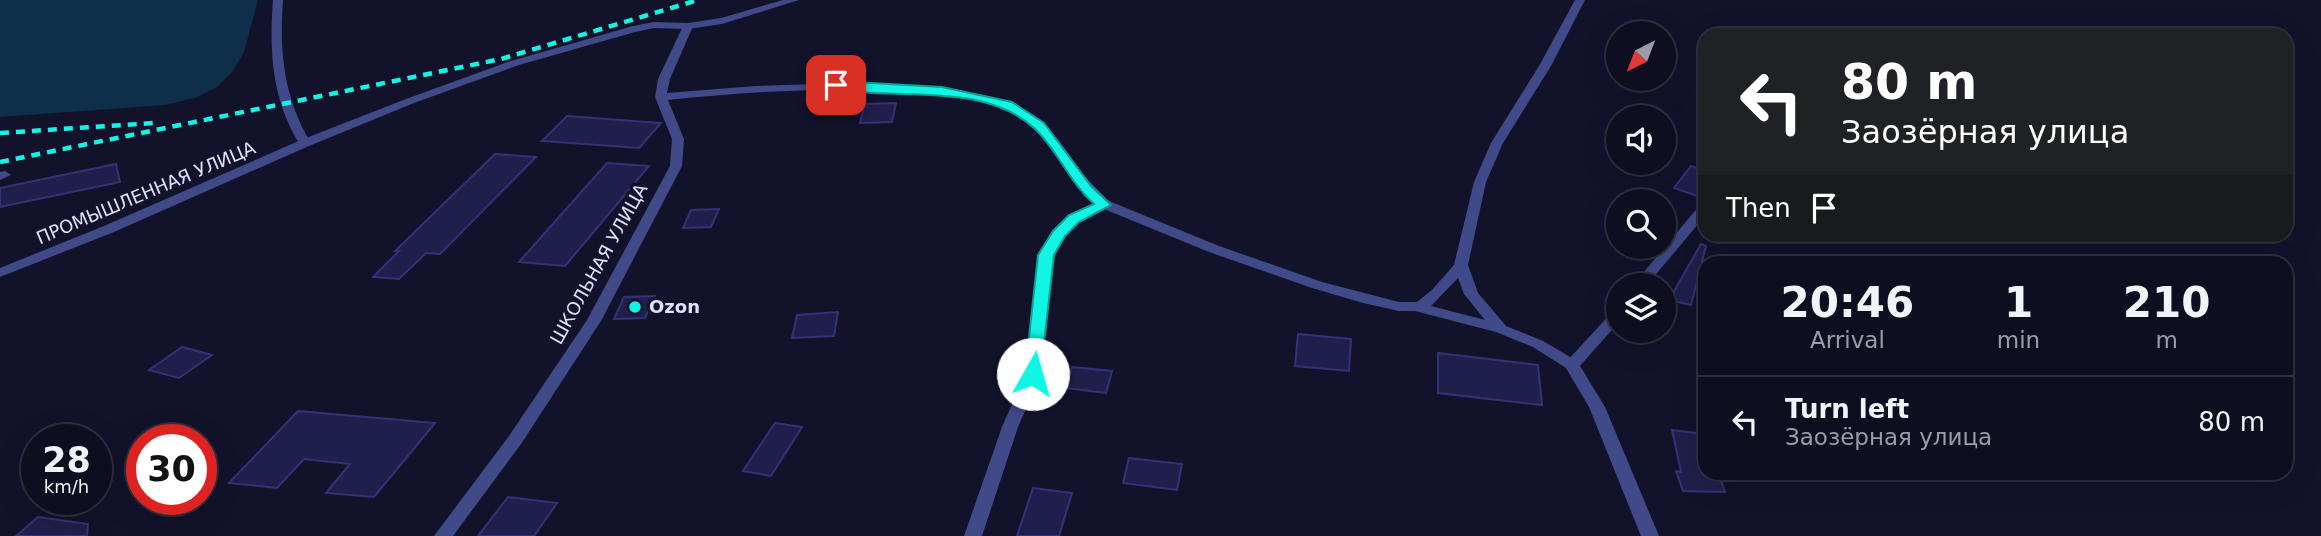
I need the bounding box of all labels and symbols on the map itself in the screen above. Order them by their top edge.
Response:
north arrow [1606,21,1676,91]
pin [806,55,866,115]
street label: ПРОМЫШЛЕННАЯ УЛИЦА [33,137,259,248]
street label: ШКОЛЬНАЯ УЛИЦА [546,179,652,348]
place label: Ozon [649,296,700,317]
marker: Ozon [627,299,643,315]
position arrow [996,337,1070,411]
speed limit sign: 30 [126,424,217,515]

